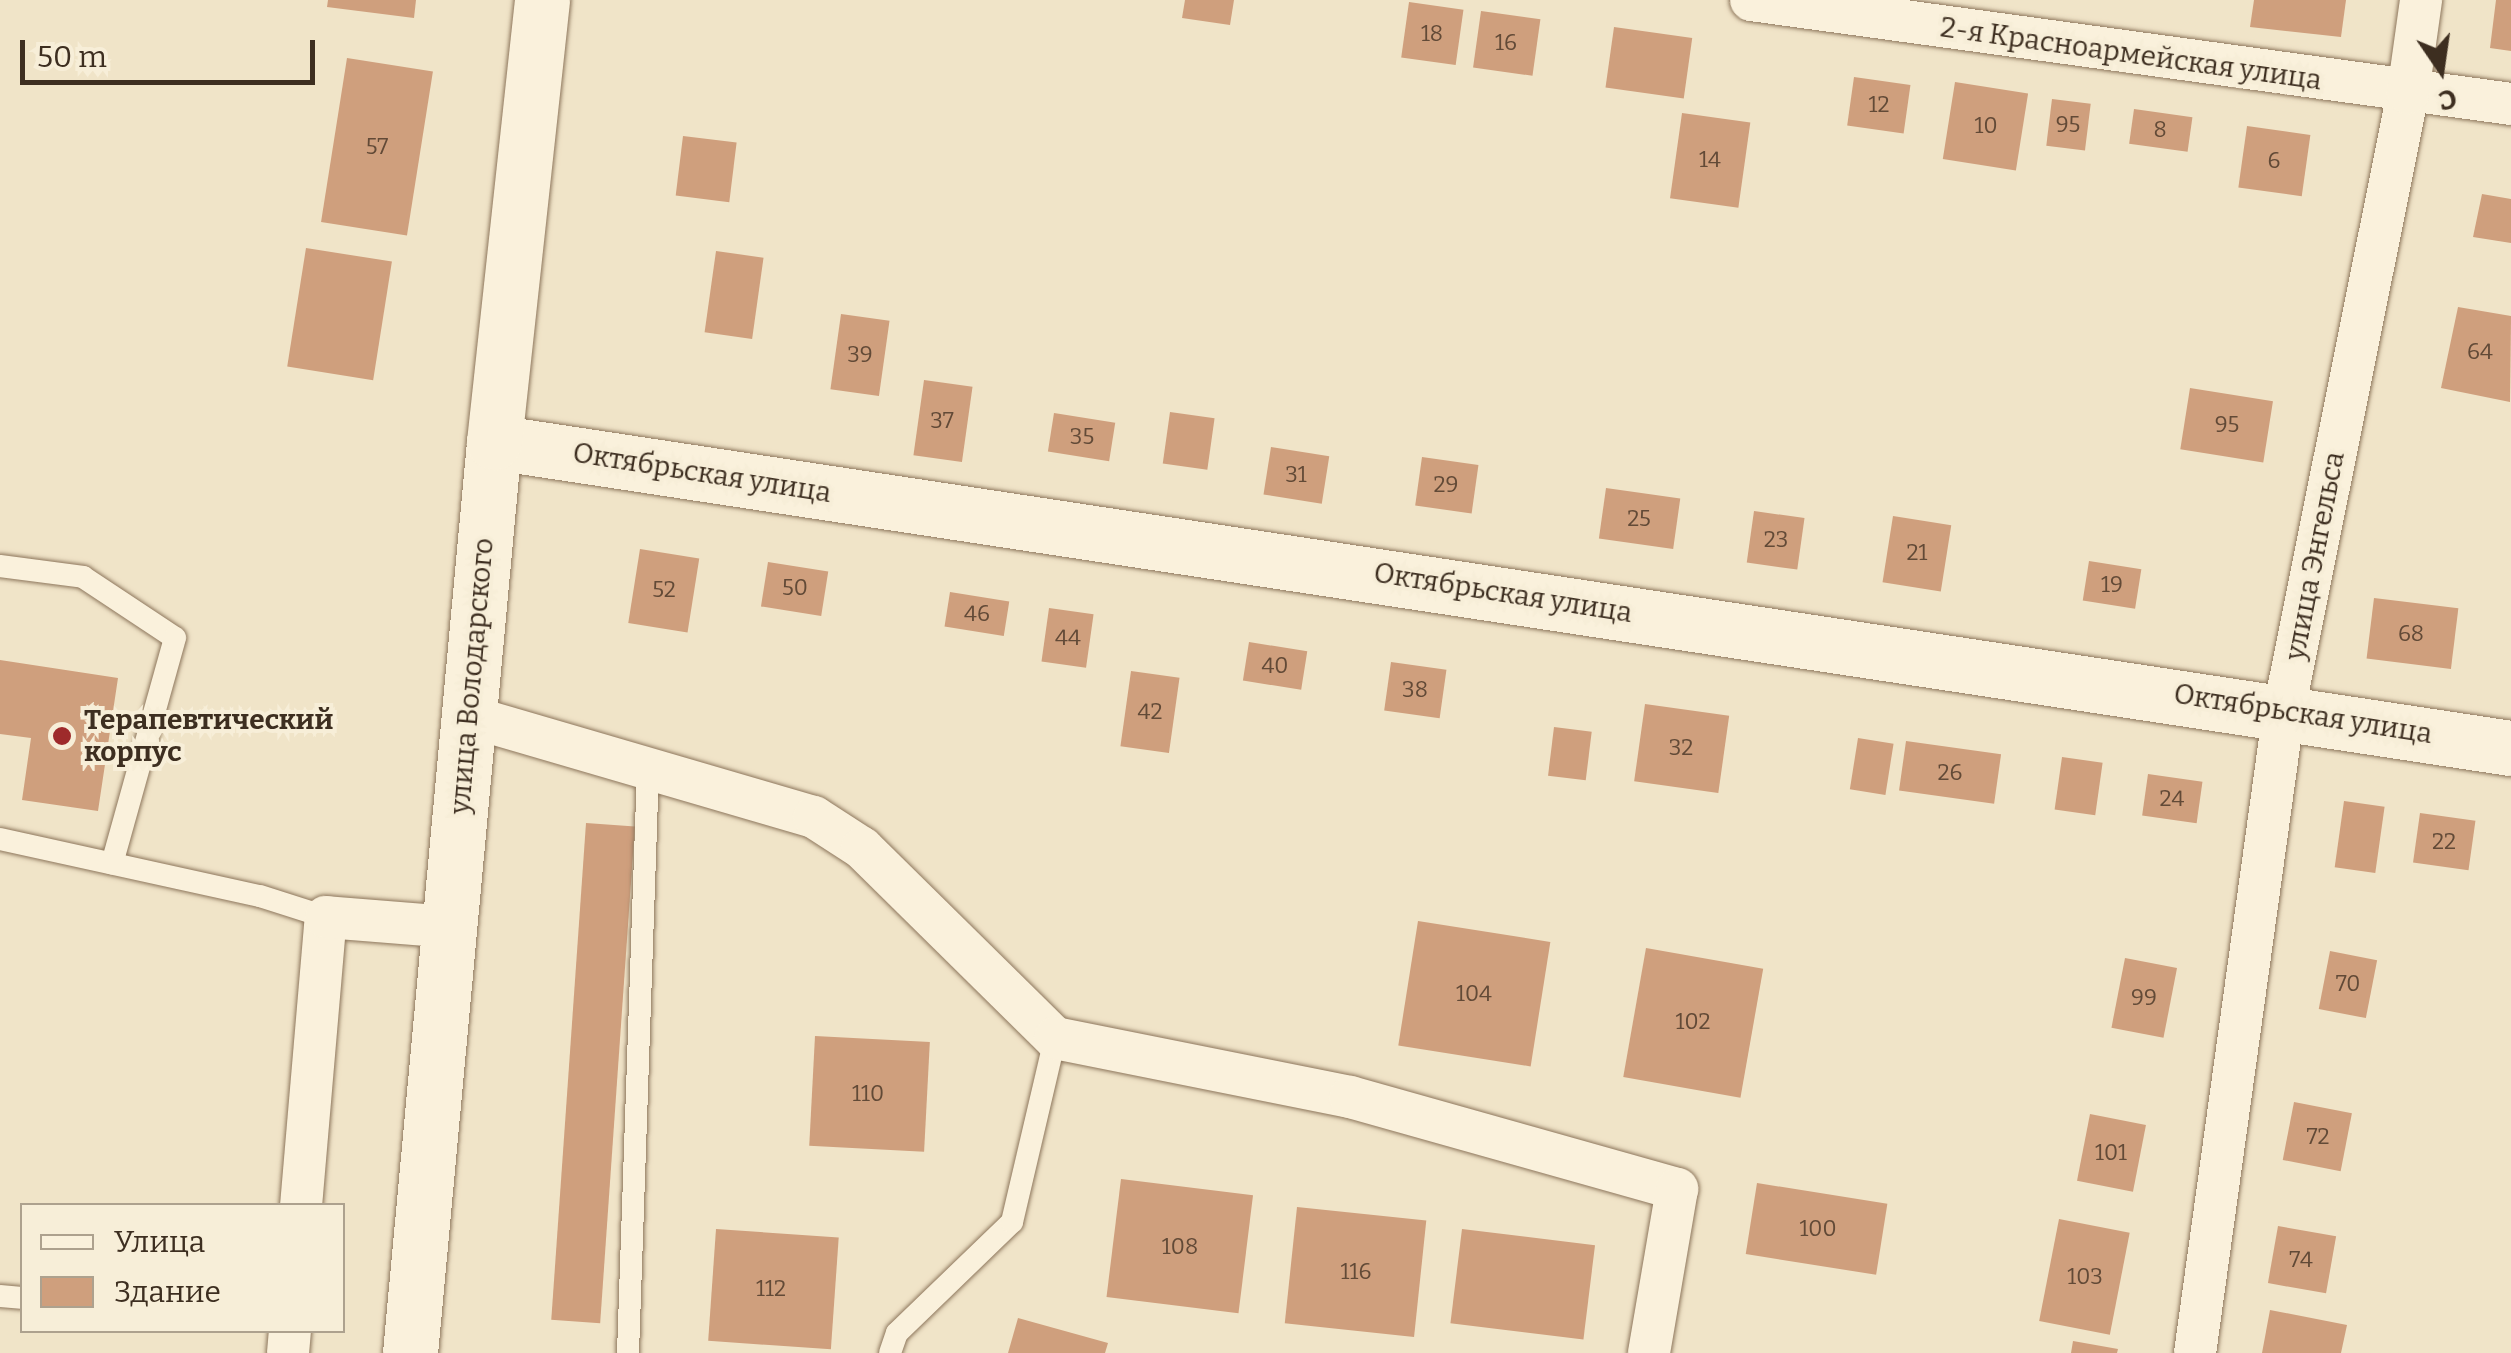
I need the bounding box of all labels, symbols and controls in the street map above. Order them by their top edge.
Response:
street label: 2-я Красноармейская улица [1938,11,2324,97]
scale bar [25,20,320,82]
north arrow [2391,20,2491,120]
house number: 18 [1421,21,1443,47]
house number: 16 [1495,30,1517,56]
text: 50 m [37,39,107,75]
text: С [2436,82,2460,118]
house number: 12 [1869,92,1889,118]
house number: 95 [2056,112,2080,138]
house number: 10 [1974,113,1998,139]
house number: 8 [2153,117,2167,143]
house number: 57 [366,134,388,160]
house number: 14 [1699,147,1721,173]
house number: 6 [2268,148,2280,174]
house number: 64 [2467,339,2493,365]
house number: 39 [847,342,873,368]
house number: 37 [930,408,954,434]
house number: 95 [2215,412,2239,438]
house number: 35 [1070,424,1094,450]
street label: Октябрьская улица [570,436,834,510]
street label: улица Энгельса [2278,449,2352,663]
house number: 31 [1285,462,1307,488]
house number: 29 [1434,472,1458,498]
house number: 25 [1627,506,1651,532]
house number: 23 [1764,527,1788,553]
street label: улица Володарского [443,536,501,816]
house number: 21 [1907,540,1927,566]
street label: Октябрьская улица [1371,556,1635,630]
house number: 19 [2101,572,2123,598]
house number: 50 [782,575,808,601]
house number: 52 [652,577,676,603]
house number: 46 [964,601,990,627]
house number: 68 [2398,621,2424,647]
house number: 44 [1055,625,1081,651]
house number: 40 [1262,653,1288,679]
house number: 38 [1402,677,1428,703]
street label: Октябрьская улица [2171,677,2435,751]
house number: 42 [1138,699,1162,725]
place label: Терапевтический корпус [84,703,333,769]
marker: Терапевтический корпус [49,723,75,749]
house number: 32 [1669,735,1693,761]
house number: 26 [1938,760,1962,786]
house number: 24 [2160,786,2184,812]
house number: 22 [2432,829,2456,855]
house number: 70 [2336,971,2360,997]
house number: 104 [1456,981,1492,1007]
house number: 99 [2131,985,2157,1011]
house number: 102 [1675,1009,1711,1035]
house number: 110 [852,1081,884,1107]
house number: 72 [2307,1124,2329,1150]
house number: 101 [2095,1140,2127,1166]
legend [20,1203,345,1333]
house number: 100 [1799,1216,1837,1242]
text: Улица [114,1224,205,1260]
house number: 108 [1162,1234,1198,1260]
house number: 74 [2289,1247,2313,1273]
house number: 116 [1341,1259,1371,1285]
house number: 103 [2067,1264,2103,1290]
text: Здание [114,1274,221,1310]
house number: 112 [756,1276,786,1302]

